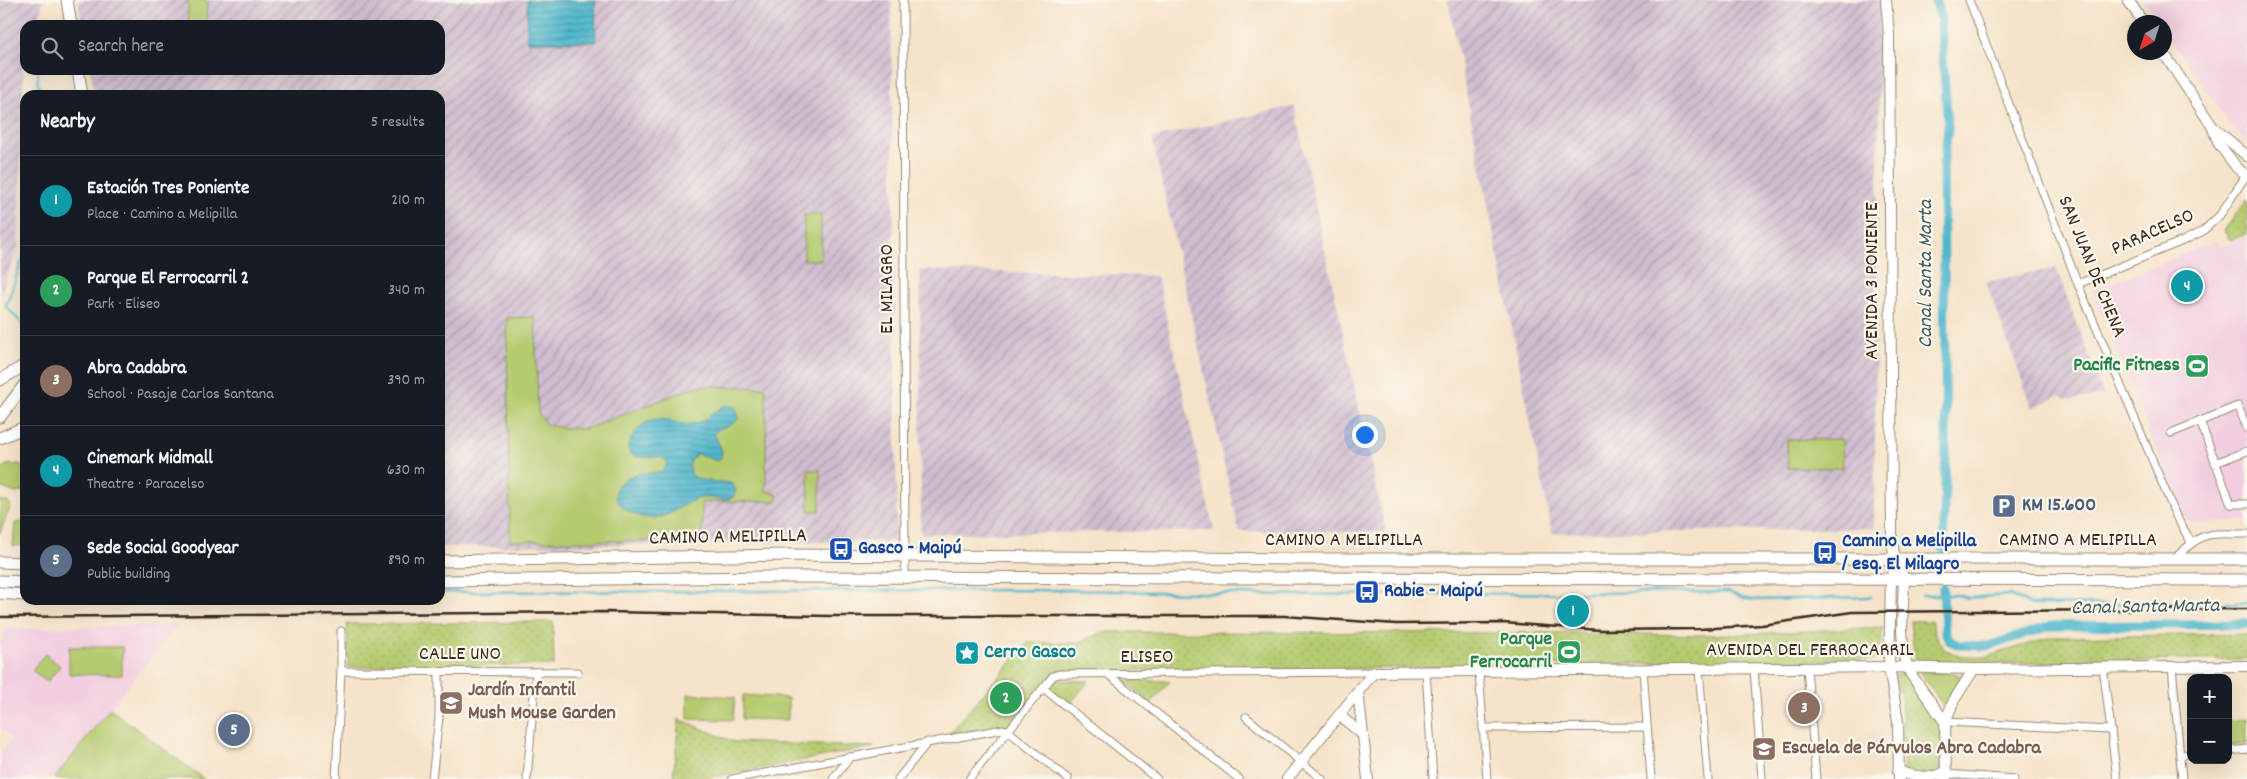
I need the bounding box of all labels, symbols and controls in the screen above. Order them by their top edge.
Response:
north arrow [2127,15,2172,60]
search box [20,20,445,75]
icon: search [38,34,66,62]
text: Search here [78,34,164,61]
text: Nearby [40,108,95,138]
text: 5 results [371,111,425,134]
text: Estación Tres Poniente [87,176,249,203]
text: 1 [54,189,58,212]
text: 210 m [391,189,425,212]
street label: SAN JUAN DE CHENA [2050,192,2132,342]
water label: Canal Santa Marta [1912,199,1942,348]
street label: AVENIDA 3 PONIENTE [1859,202,1887,360]
street label: PARACELSO [2107,202,2199,264]
text: Place · Camino a Melipilla [87,203,237,226]
street label: EL MILAGRO [874,244,902,334]
text: Parque El Ferrocarril 2 [87,266,249,293]
pin: 4 [2171,267,2203,305]
text: 2 [53,279,60,302]
text: 340 m [388,279,425,302]
text: Park · Eliseo [87,293,160,316]
place label: Pacific Fitness [2073,352,2180,380]
sports icon: Pacific Fitness [2184,353,2210,379]
text: Abra Cadabra [87,356,186,383]
text: 3 [52,369,60,392]
text: 390 m [387,369,425,392]
text: School · Pasaje Carlos Santana [87,383,274,406]
your location [1352,422,1378,448]
text: Cinemark Midmall [87,446,213,473]
text: 4 [53,459,59,482]
text: 630 m [387,459,425,482]
text: Theatre · Paracelso [87,473,205,496]
place label: KM 15.600 [2022,492,2096,520]
parking icon: KM 15.600 [1991,493,2017,519]
street label: CAMINO A MELIPILLA [649,523,807,553]
street label: CAMINO A MELIPILLA [1265,527,1423,555]
street label: CAMINO A MELIPILLA [1999,527,2157,555]
place label: Camino a Melipilla / esq. El Milagro [1841,528,1977,579]
place label: Gasco - Maipú [858,535,961,563]
text: Sede Social Goodyear [87,536,239,563]
bus stop icon: Gasco - Maipú [828,536,854,562]
bus stop icon: Camino a Melipilla / esq. El Milagro [1812,540,1838,566]
text: 5 [52,549,60,572]
text: 890 m [388,549,425,572]
text: Public building [87,563,170,586]
place label: Rabie - Maipú [1384,578,1483,606]
bus stop icon: Rabie - Maipú [1354,579,1380,605]
pin: 1 [1557,592,1589,630]
water label: Canal Santa Marta [2071,592,2221,624]
place label: Parque Ferrocarril [1470,626,1552,677]
street label: AVENIDA DEL FERROCARRIL [1706,637,1914,665]
place label: Cerro Gasco [984,639,1076,667]
sports icon: Parque Ferrocarril [1556,639,1582,665]
place icon: Cerro Gasco [954,640,980,666]
street label: CALLE UNO [419,641,501,669]
street label: ELISEO [1121,644,1173,672]
map controls [2187,674,2232,764]
button: + [2187,674,2232,719]
place label: Jardín Infantil Mush Mouse Garden [468,677,616,728]
pin: 2 [990,679,1022,717]
pin: 3 [1788,689,1820,727]
school or university icon: Jardín Infantil Mush Mouse Garden [438,690,464,716]
pin: 5 [218,711,250,749]
button: − [2187,719,2232,764]
place label: Escuela de Párvulos Abra Cadabra [1782,735,2042,763]
school or university icon: Escuela de Párvulos Abra Cadabra [1751,736,1777,762]

